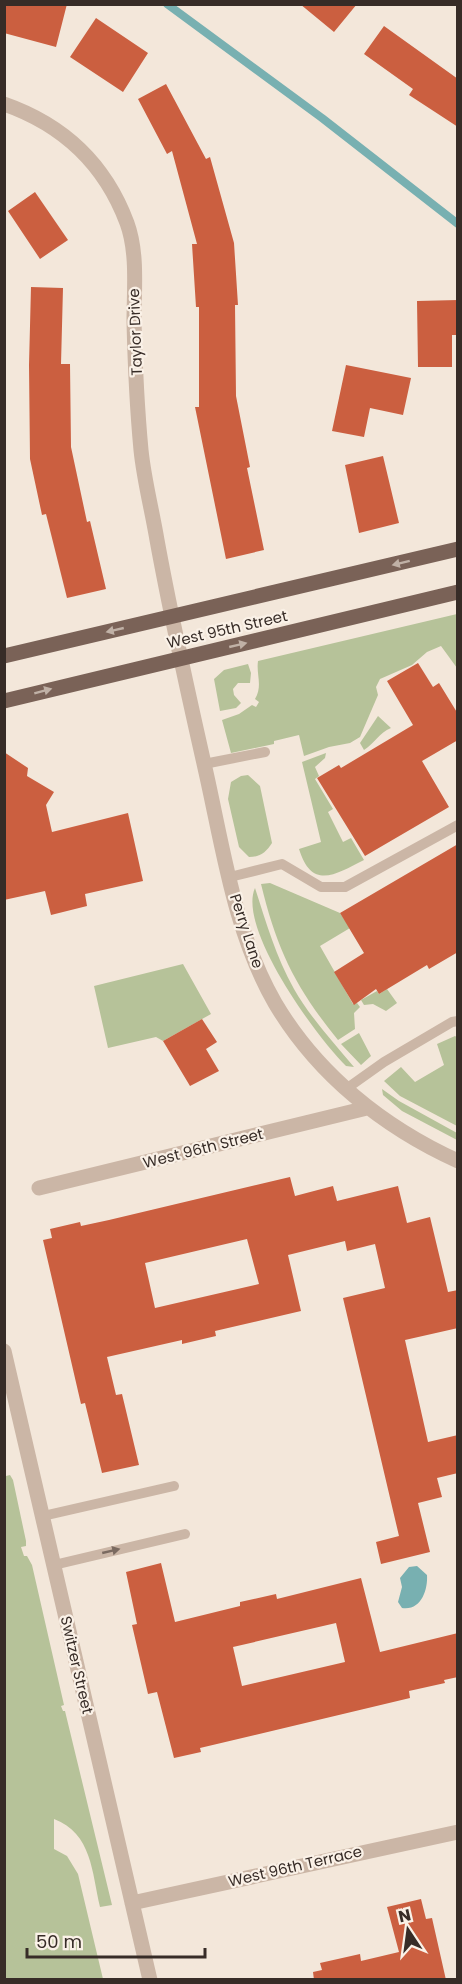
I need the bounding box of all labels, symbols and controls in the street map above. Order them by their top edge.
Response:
street label: Taylor Drive [123,288,147,376]
one-way arrow [391,558,410,568]
street label: West 95th Street [165,605,289,653]
one-way arrow [106,626,124,636]
one-way arrow [228,639,247,649]
one-way arrow [35,686,53,695]
street label: Perry Lane [225,891,269,971]
street label: West 96th Street [141,1123,265,1173]
one-way arrow [102,1546,120,1556]
street label: Switzer Street [56,1614,98,1716]
street label: West 96th Terrace [226,1840,364,1892]
north arrow [378,1900,438,1960]
text: N [396,1903,413,1928]
scale bar [27,1921,206,1959]
text: 50 m [36,1929,82,1954]

